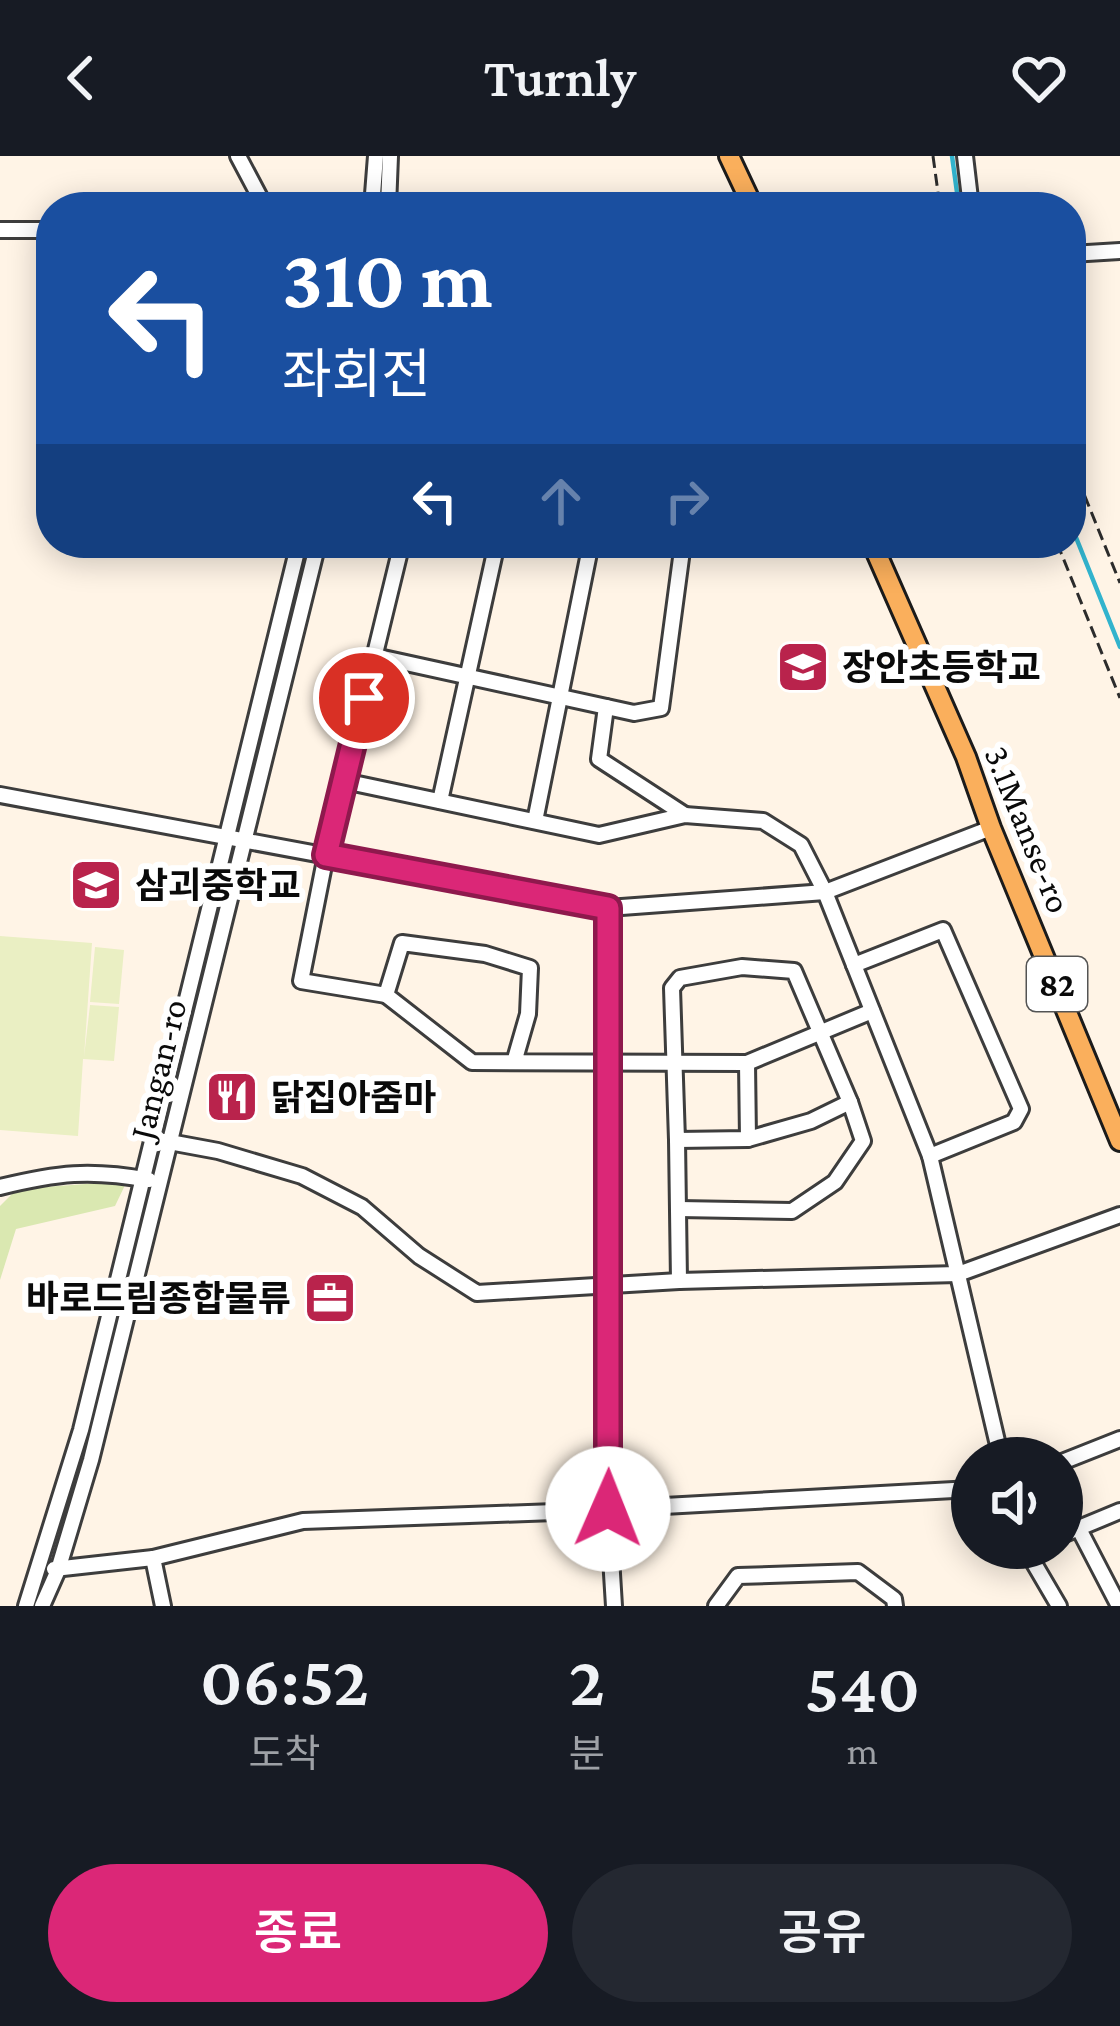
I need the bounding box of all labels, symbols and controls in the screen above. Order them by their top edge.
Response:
icon: back [48,45,114,111]
icon: heart [1006,45,1072,111]
text: Turnly [484,48,636,108]
text: 310 m [282,232,493,325]
icon: left [84,240,240,396]
text: 좌회전 [282,345,431,405]
icon: left [402,468,468,534]
icon: ahead [528,468,594,534]
icon: right [654,468,720,534]
school or university icon: 장안초등학교 [775,639,831,695]
pin [313,647,415,749]
place label: 장안초등학교 [842,648,1041,688]
icon: arrive [331,665,397,731]
street label: 3.1Manse-ro [977,740,1080,919]
school or university icon: 삼괴중학교 [68,857,124,913]
place label: 삼괴중학교 [135,866,301,906]
road number: 82 [1027,957,1087,1011]
street label: Jangan-ro [121,995,195,1146]
restaurant icon: 닭집아줌마 [204,1069,260,1125]
place label: 닭집아줌마 [271,1078,437,1118]
office icon: 바로드림종합물류 [302,1270,358,1326]
place label: 바로드림종합물류 [26,1279,291,1319]
map controls [951,1437,1083,1569]
button: sound [951,1437,1083,1569]
position arrow [545,1446,671,1572]
text: 06:52 [200,1640,369,1720]
text: 2 [569,1640,605,1720]
text: 540 [805,1647,920,1727]
text: m [847,1729,878,1772]
text: 도착 [249,1732,320,1775]
text: 분 [569,1732,605,1775]
button: 종료 [48,1864,548,2002]
button: 공유 [572,1864,1072,2002]

